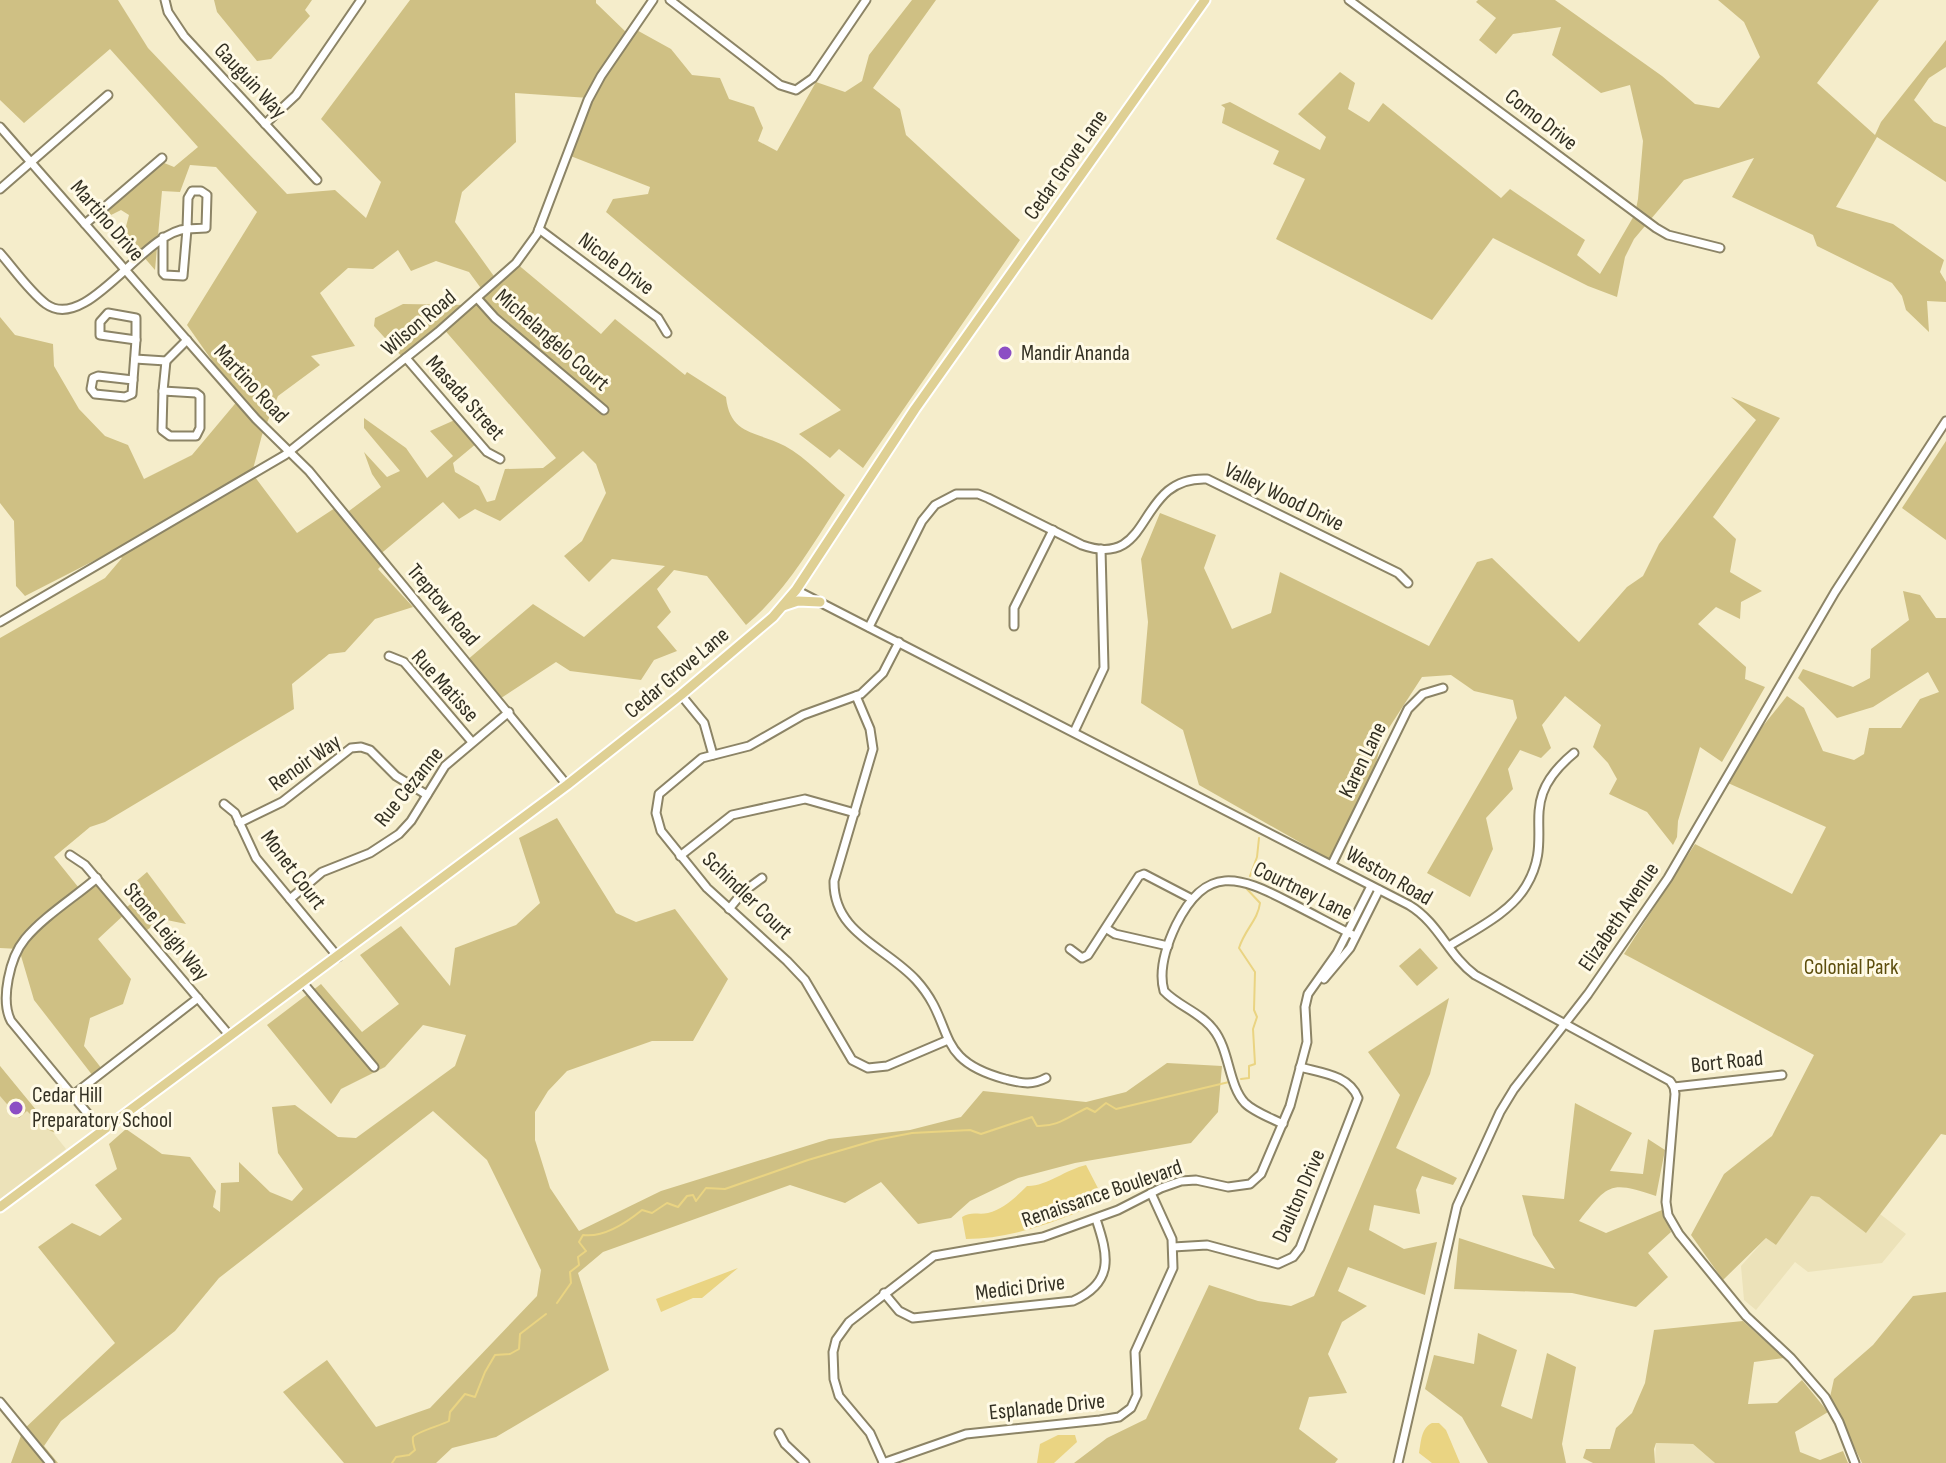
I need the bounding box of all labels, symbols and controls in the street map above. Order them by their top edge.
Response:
street label: Gauguin Way [208,37,292,125]
street label: Como Drive [1499,83,1583,157]
street label: Cedar Grove Lane [1018,105,1114,225]
street label: Martino Drive [64,175,150,267]
street label: Nicole Drive [573,227,659,301]
street label: Michelangelo Court [489,283,615,397]
street label: Wilson Road [376,284,462,362]
street label: Martino Road [208,339,294,429]
place label: Mandir Ananda [1021,340,1130,367]
marker: Mandir Ananda [996,344,1014,362]
street label: Masada Street [420,350,510,446]
street label: Valley Wood Drive [1220,456,1348,538]
street label: Treptow Road [401,558,485,652]
street label: Cedar Grove Lane [619,621,735,725]
street label: Rue Matisse [405,644,485,728]
street label: Karen Lane [1333,718,1393,802]
street label: Renoir Way [264,728,347,797]
street label: Rue Cezanne [369,742,449,832]
street label: Monet Court [254,825,332,915]
street label: Weston Road [1341,840,1437,912]
street label: Schindler Court [696,846,798,946]
street label: Courtney Lane [1249,855,1357,927]
street label: Elizabeth Avenue [1573,857,1665,977]
street label: Stone Leigh Way [117,877,215,987]
park label: Colonial Park [1804,954,1899,981]
street label: Bort Road [1690,1045,1764,1079]
place label: Cedar Hill Preparatory School [32,1082,172,1134]
marker: Cedar Hill Preparatory School [7,1099,25,1117]
street label: Daulton Drive [1266,1145,1332,1247]
street label: Renaissance Boulevard [1018,1154,1186,1234]
street label: Medici Drive [974,1269,1066,1307]
street label: Esplanade Drive [988,1387,1106,1427]

